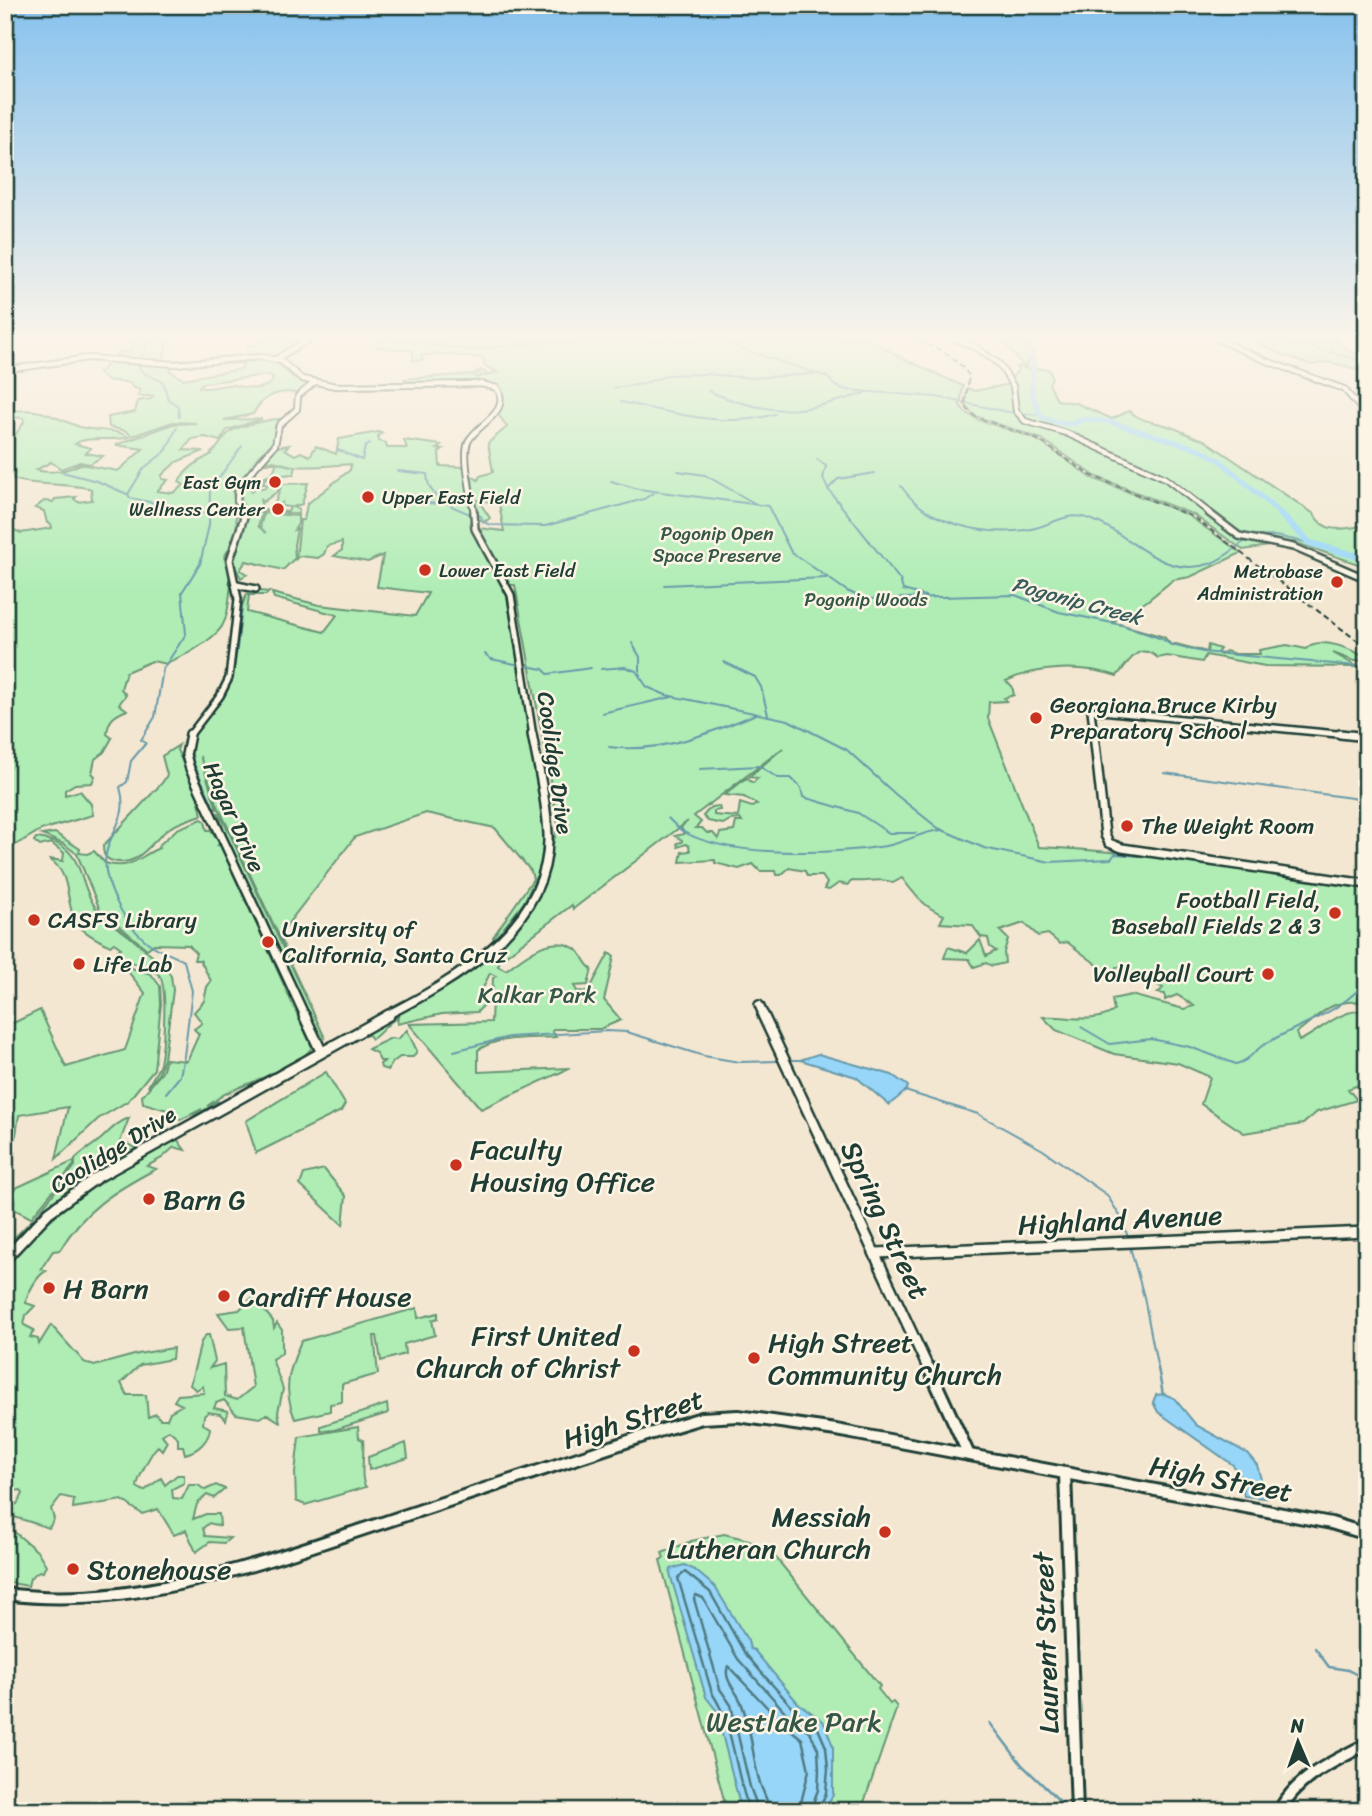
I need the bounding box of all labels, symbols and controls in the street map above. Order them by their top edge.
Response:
place label: East Gym [183,466,261,499]
marker: East Gym [267,474,283,490]
place label: Upper East Field [382,481,522,514]
marker: Upper East Field [360,489,376,505]
place label: Wellness Center [129,493,265,526]
marker: Wellness Center [270,501,286,517]
park label: Pogonip Open Space Preserve [653,517,782,572]
place label: Lower East Field [439,554,577,587]
place label: Metrobase Administration [1196,555,1323,610]
marker: Lower East Field [417,562,433,578]
water label: Pogonip Creek [1008,565,1149,637]
marker: Metrobase Administration [1329,574,1345,590]
park label: Pogonip Woods [804,583,928,616]
place label: Georgiana Bruce Kirby Preparatory School [1050,685,1277,752]
street label: Coolidge Drive [525,689,585,837]
marker: Georgiana Bruce Kirby Preparatory School [1028,710,1044,726]
street label: Hagar Drive [191,755,277,880]
place label: The Weight Room [1141,806,1315,847]
marker: The Weight Room [1119,818,1135,834]
place label: Football Field, Baseball Fields 2 & 3 [1111,880,1321,947]
place label: CASFS Library [48,900,197,941]
marker: Football Field, Baseball Fields 2 & 3 [1327,905,1343,921]
place label: University of California, Santa Cruz [282,909,508,976]
marker: CASFS Library [26,912,42,928]
marker: University of California, Santa Cruz [260,934,276,950]
place label: Life Lab [93,944,172,985]
place label: Volleyball Court [1093,954,1254,995]
marker: Life Lab [71,956,87,972]
marker: Volleyball Court [1260,966,1276,982]
park label: Kalkar Park [478,975,596,1016]
street label: Coolidge Drive [41,1095,185,1205]
place label: Faculty Housing Office [470,1125,655,1206]
street label: Spring Street [827,1132,943,1308]
marker: Faculty Housing Office [448,1157,464,1173]
place label: Barn G [163,1175,246,1224]
street label: Highland Avenue [1016,1190,1224,1250]
marker: Barn G [141,1191,157,1207]
place label: H Barn [63,1264,149,1313]
place label: Cardiff House [238,1272,412,1321]
marker: H Barn [41,1280,57,1296]
marker: Cardiff House [216,1288,232,1304]
place label: First United Church of Christ [416,1311,622,1392]
place label: High Street Community Church [768,1318,1002,1399]
marker: First United Church of Christ [626,1343,642,1359]
marker: High Street Community Church [746,1350,762,1366]
street label: High Street [556,1374,710,1464]
street label: High Street [1145,1441,1297,1517]
place label: Messiah Lutheran Church [667,1492,871,1573]
marker: Messiah Lutheran Church [877,1524,893,1540]
place label: Stonehouse [87,1545,231,1594]
street label: Laurent Street [1018,1549,1074,1735]
marker: Stonehouse [65,1561,81,1577]
park label: Westlake Park [706,1697,882,1746]
north arrow [1264,1708,1334,1778]
text: N [1289,1709,1305,1742]

